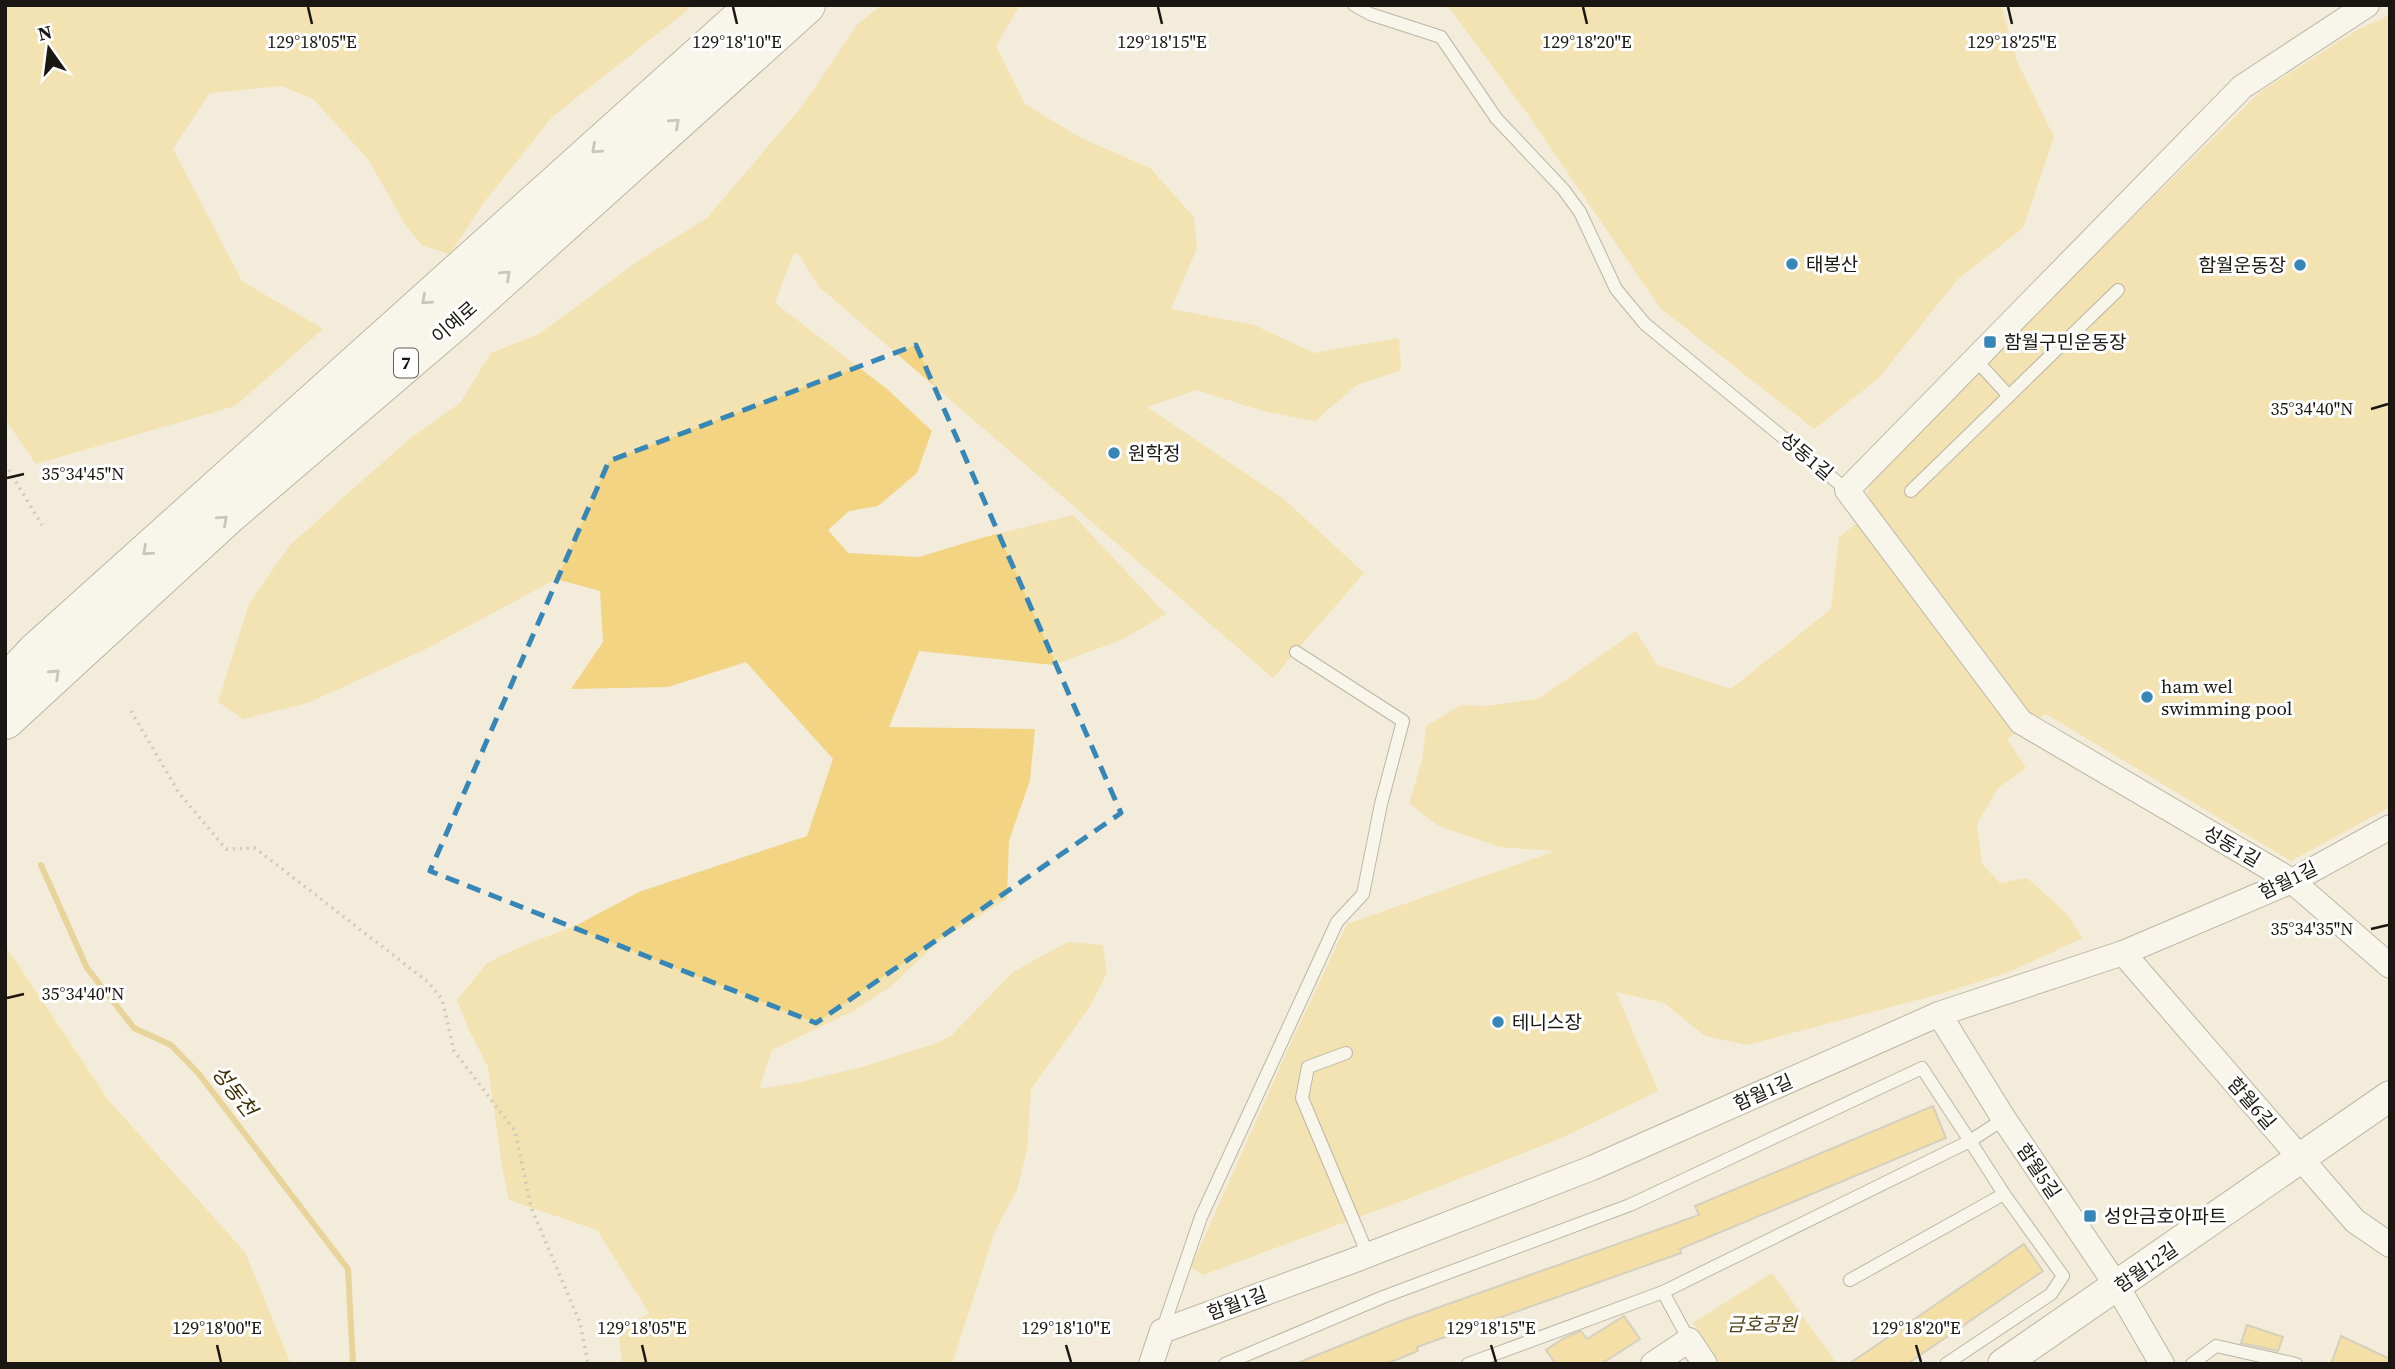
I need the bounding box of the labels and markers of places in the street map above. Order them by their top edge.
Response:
place label: 태봉산 [1806,251,1858,277]
place label: 함월운동장 [2199,252,2286,278]
marker: 태봉산 [1784,256,1800,272]
marker: 함월운동장 [2292,257,2308,273]
place label: 함월구민운동장 [2004,329,2126,355]
marker: 함월구민운동장 [1982,334,1998,350]
place label: 원학정 [1128,440,1180,466]
marker: 원학정 [1106,445,1122,461]
place label: ham wel swimming pool [2161,673,2293,721]
marker: ham wel swimming pool [2139,689,2155,705]
place label: 테니스장 [1512,1009,1582,1035]
marker: 테니스장 [1490,1014,1506,1030]
place label: 성안금호아파트 [2104,1203,2226,1229]
marker: 성안금호아파트 [2082,1208,2098,1224]

